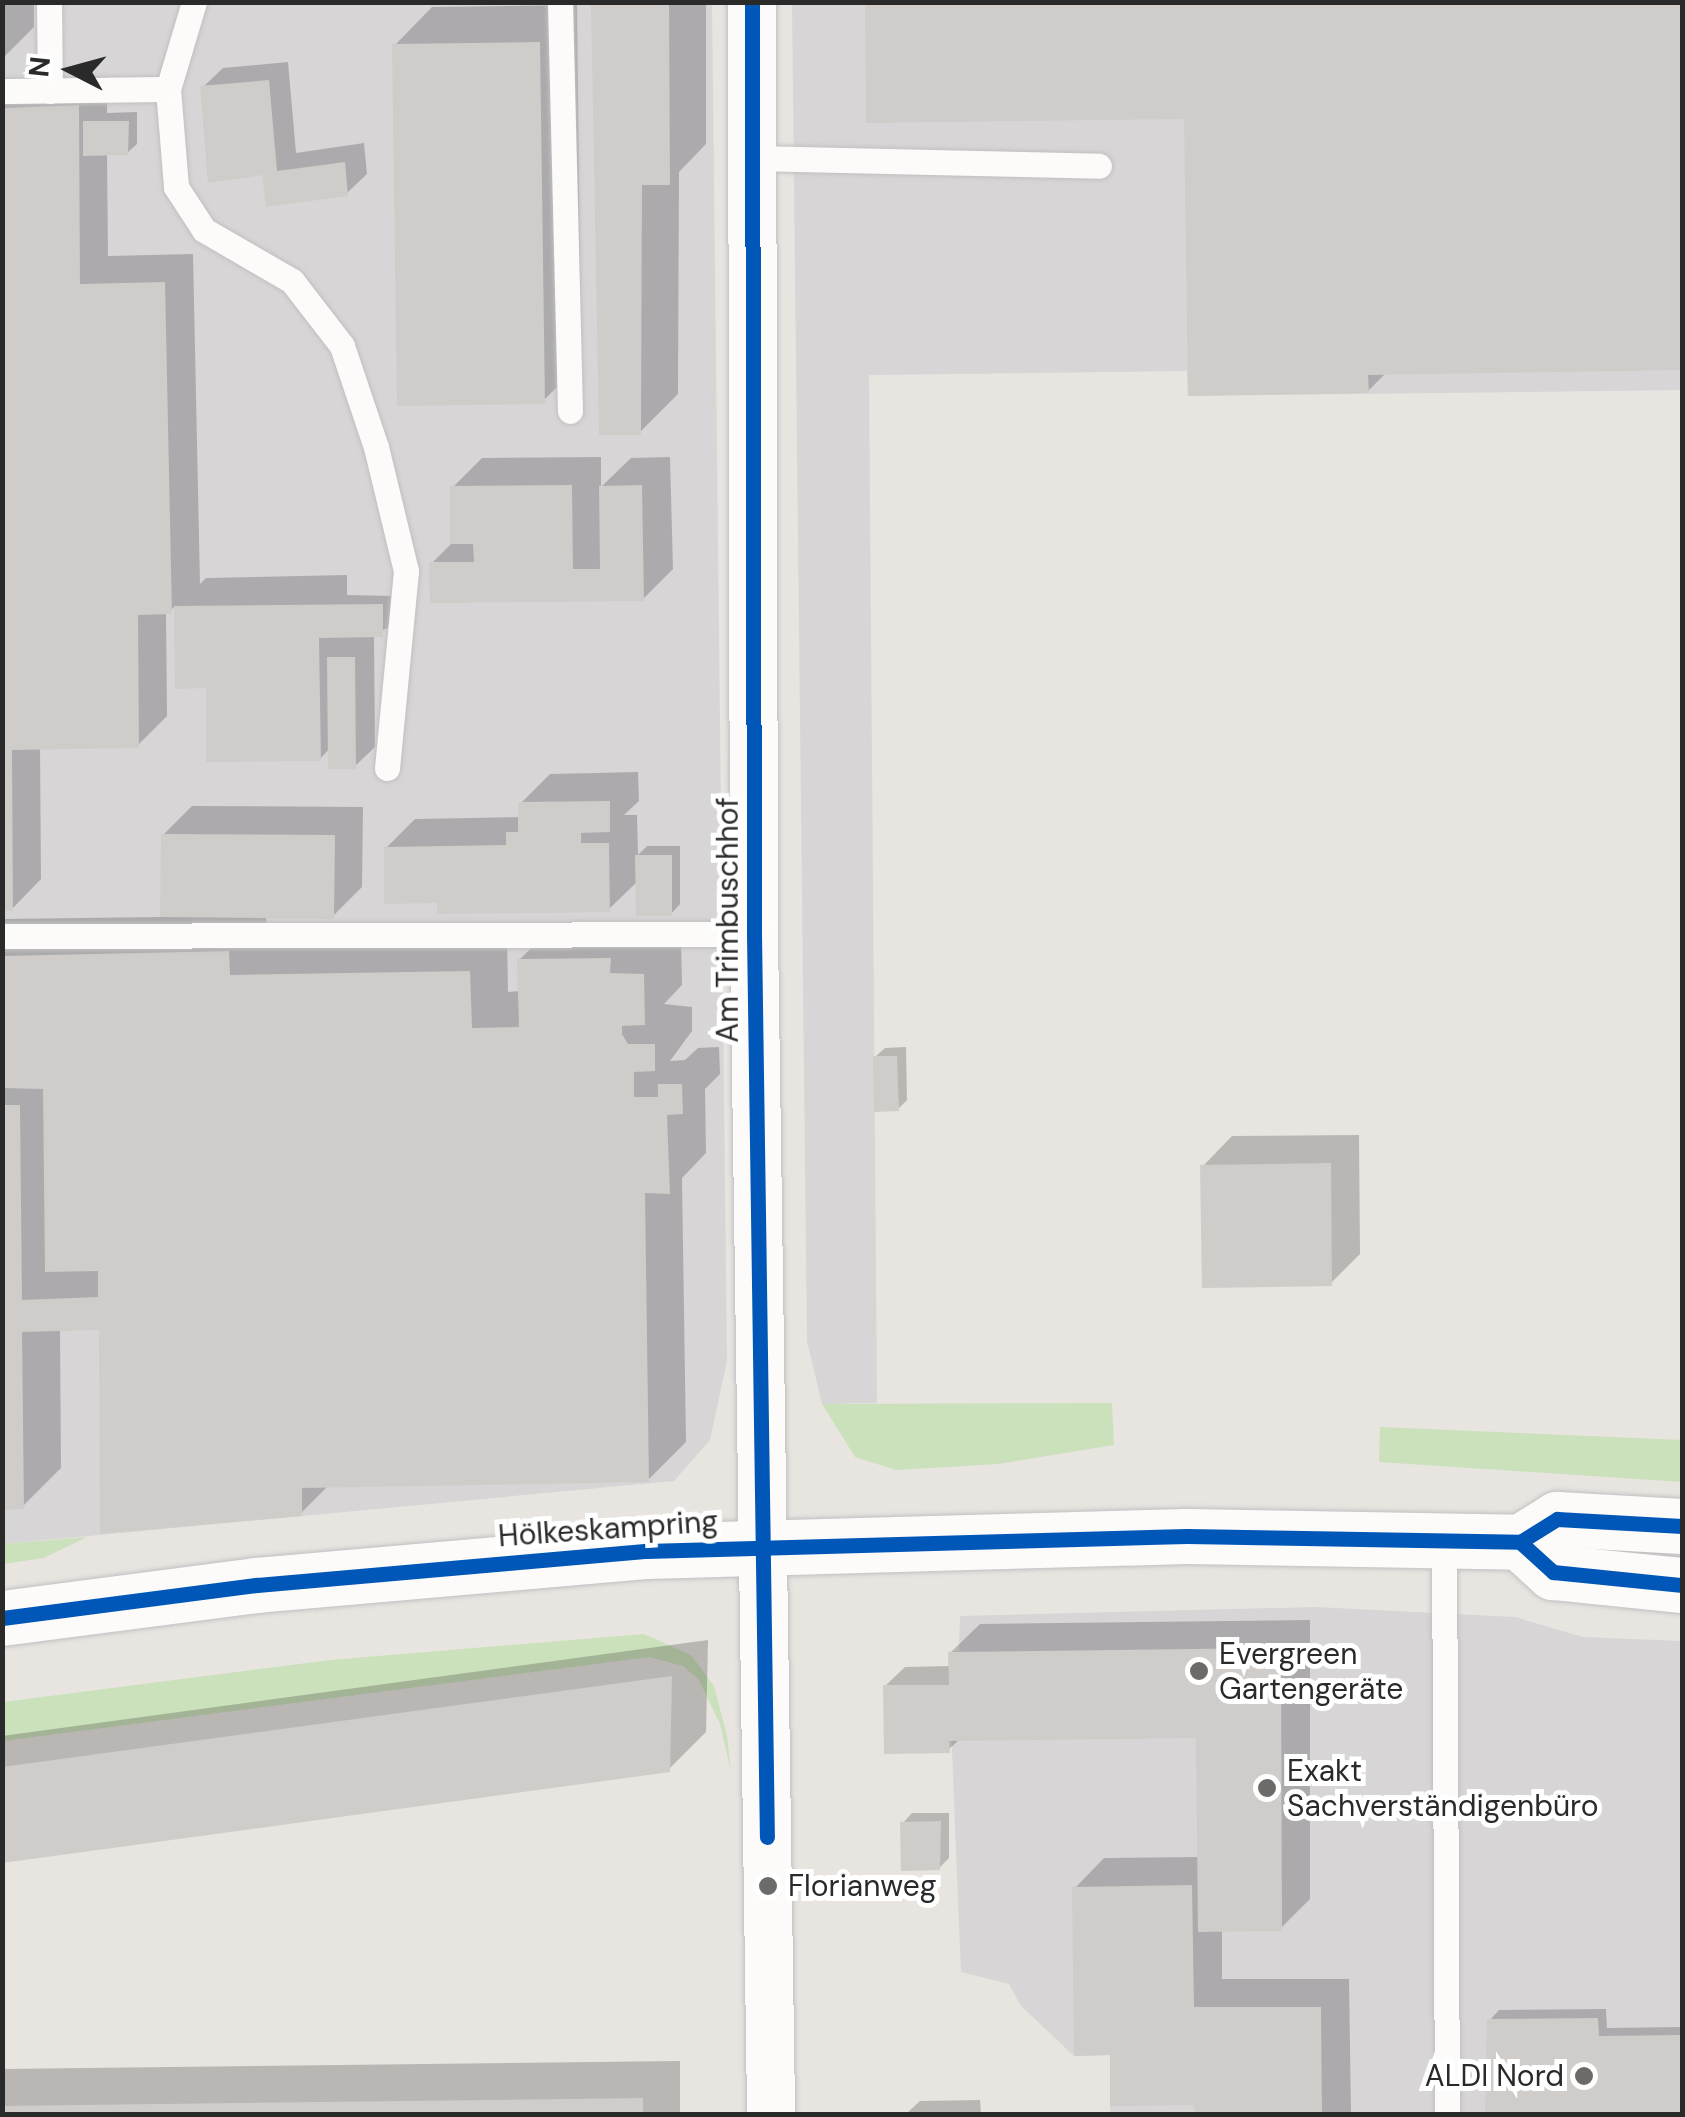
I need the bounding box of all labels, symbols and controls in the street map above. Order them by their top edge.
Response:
north arrow [20,20,120,120]
text: N [20,55,59,79]
street label: Am Trimbuschhof [710,797,746,1043]
street label: Hölkeskampring [497,1503,719,1555]
place label: Evergreen Gartengeräte [1219,1636,1403,1706]
marker: Evergreen Gartengeräte [1188,1660,1210,1682]
place label: Exakt Sachverständigenbüro [1287,1753,1598,1824]
marker: Exakt Sachverständigenbüro [1256,1777,1278,1799]
place label: Florianweg [788,1868,936,1904]
marker: Florianweg [757,1875,779,1897]
place label: ALDI Nord [1425,2058,1564,2094]
marker: ALDI Nord [1573,2065,1595,2087]

